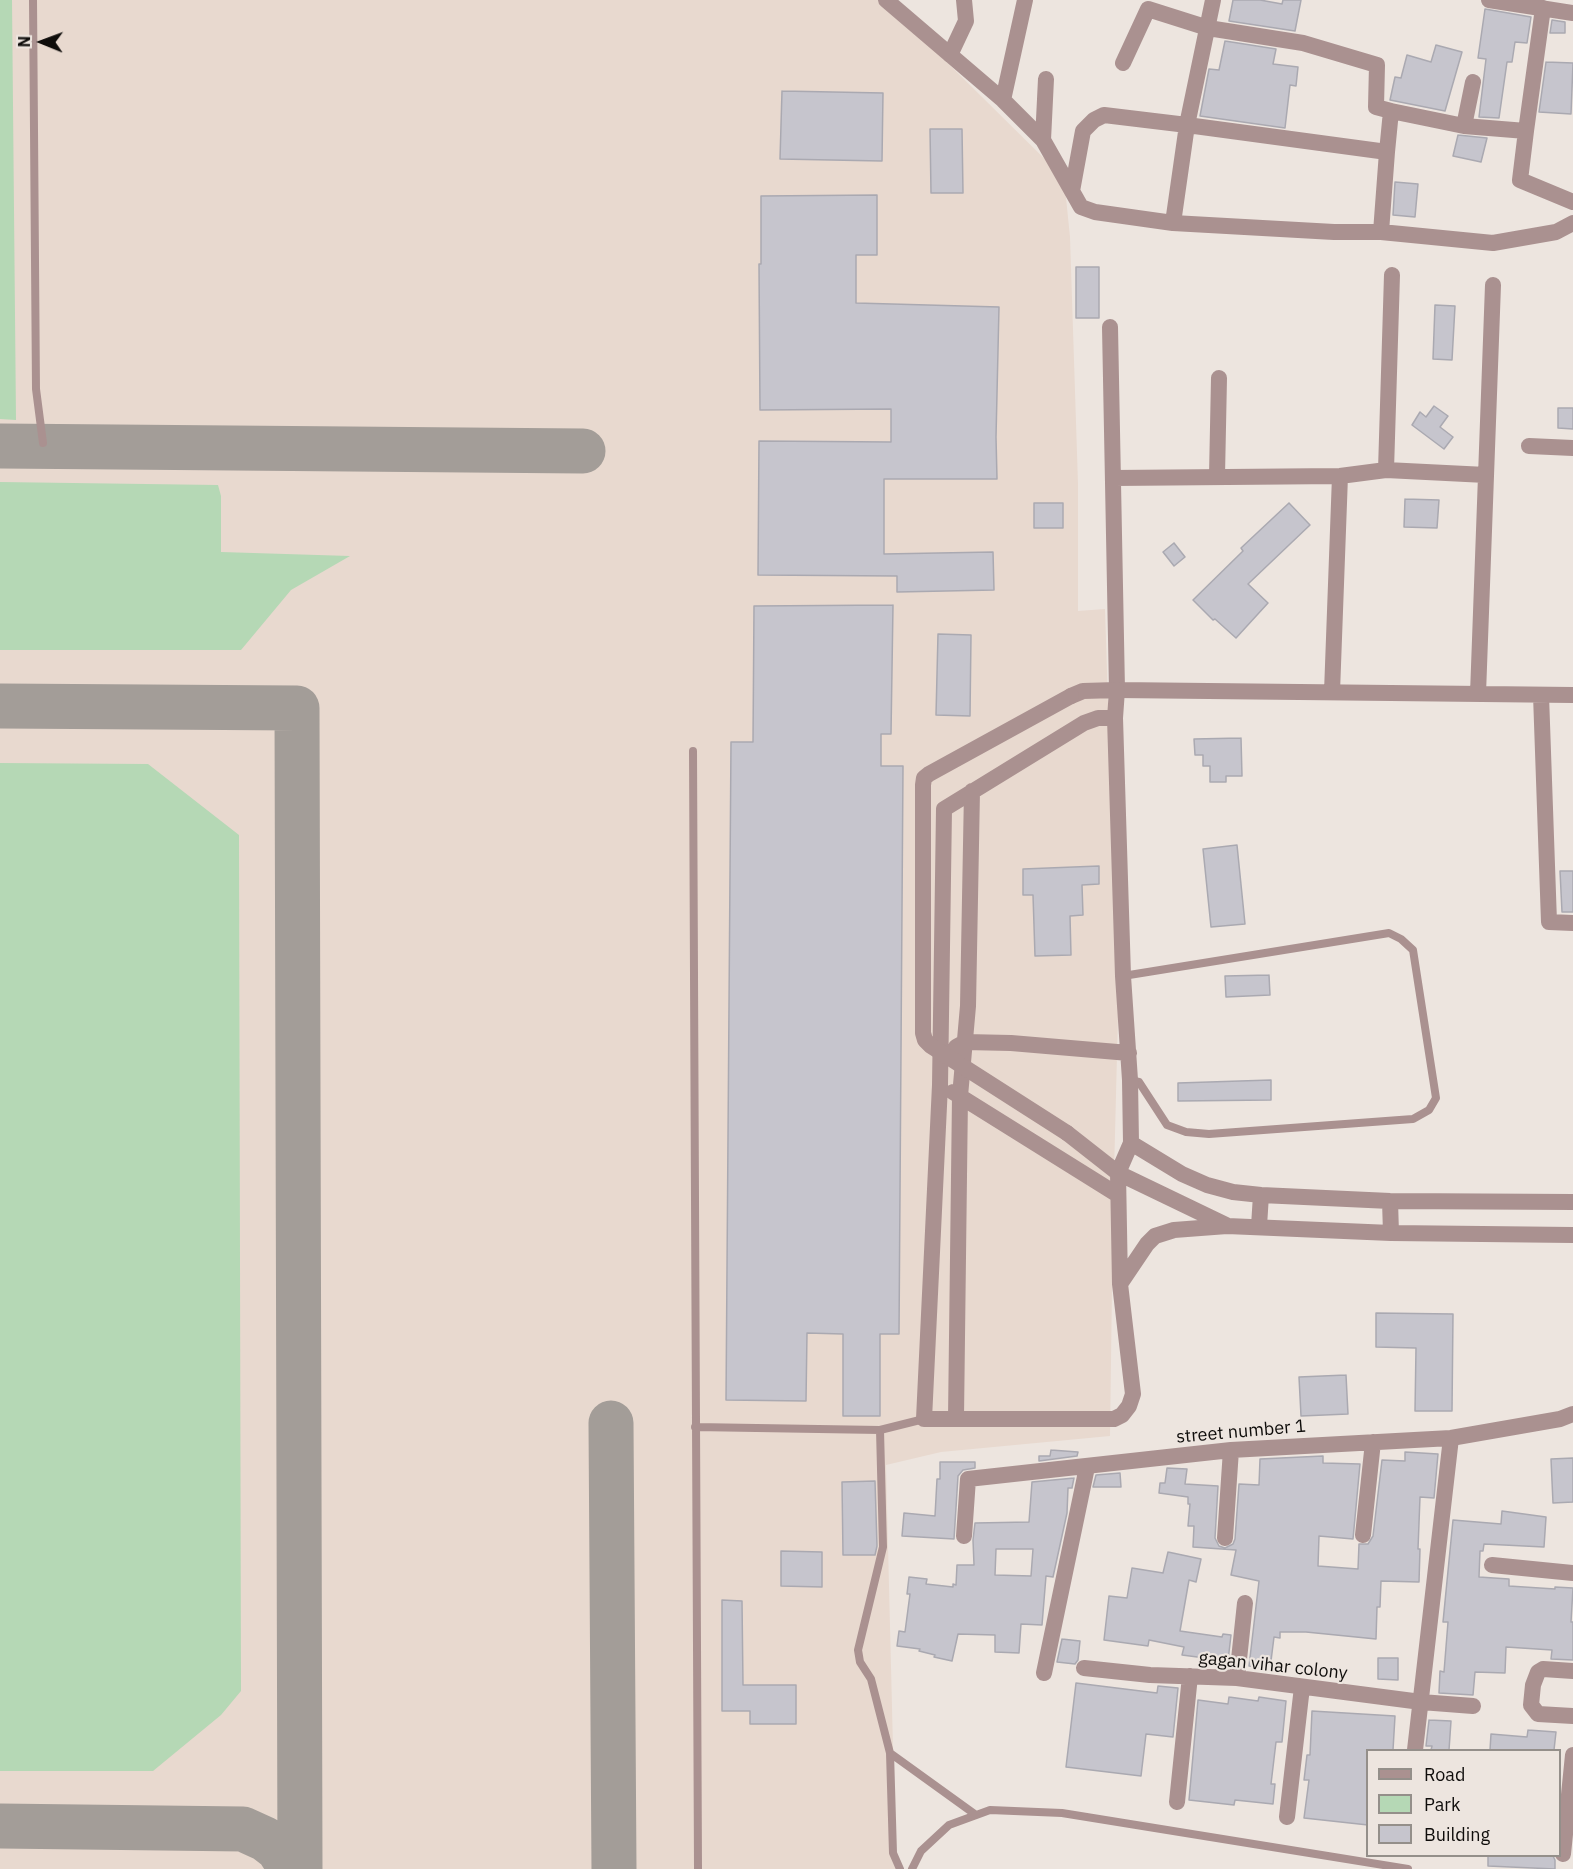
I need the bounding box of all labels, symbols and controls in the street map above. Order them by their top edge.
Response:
north arrow [12,12,72,72]
text: N [14,36,34,48]
street label: street number 1 [1175,1416,1307,1448]
street label: gagan vihar colony [1197,1647,1349,1685]
legend [1366,1749,1561,1857]
text: Road [1424,1763,1465,1786]
text: Park [1424,1793,1460,1816]
text: Building [1424,1823,1490,1846]

